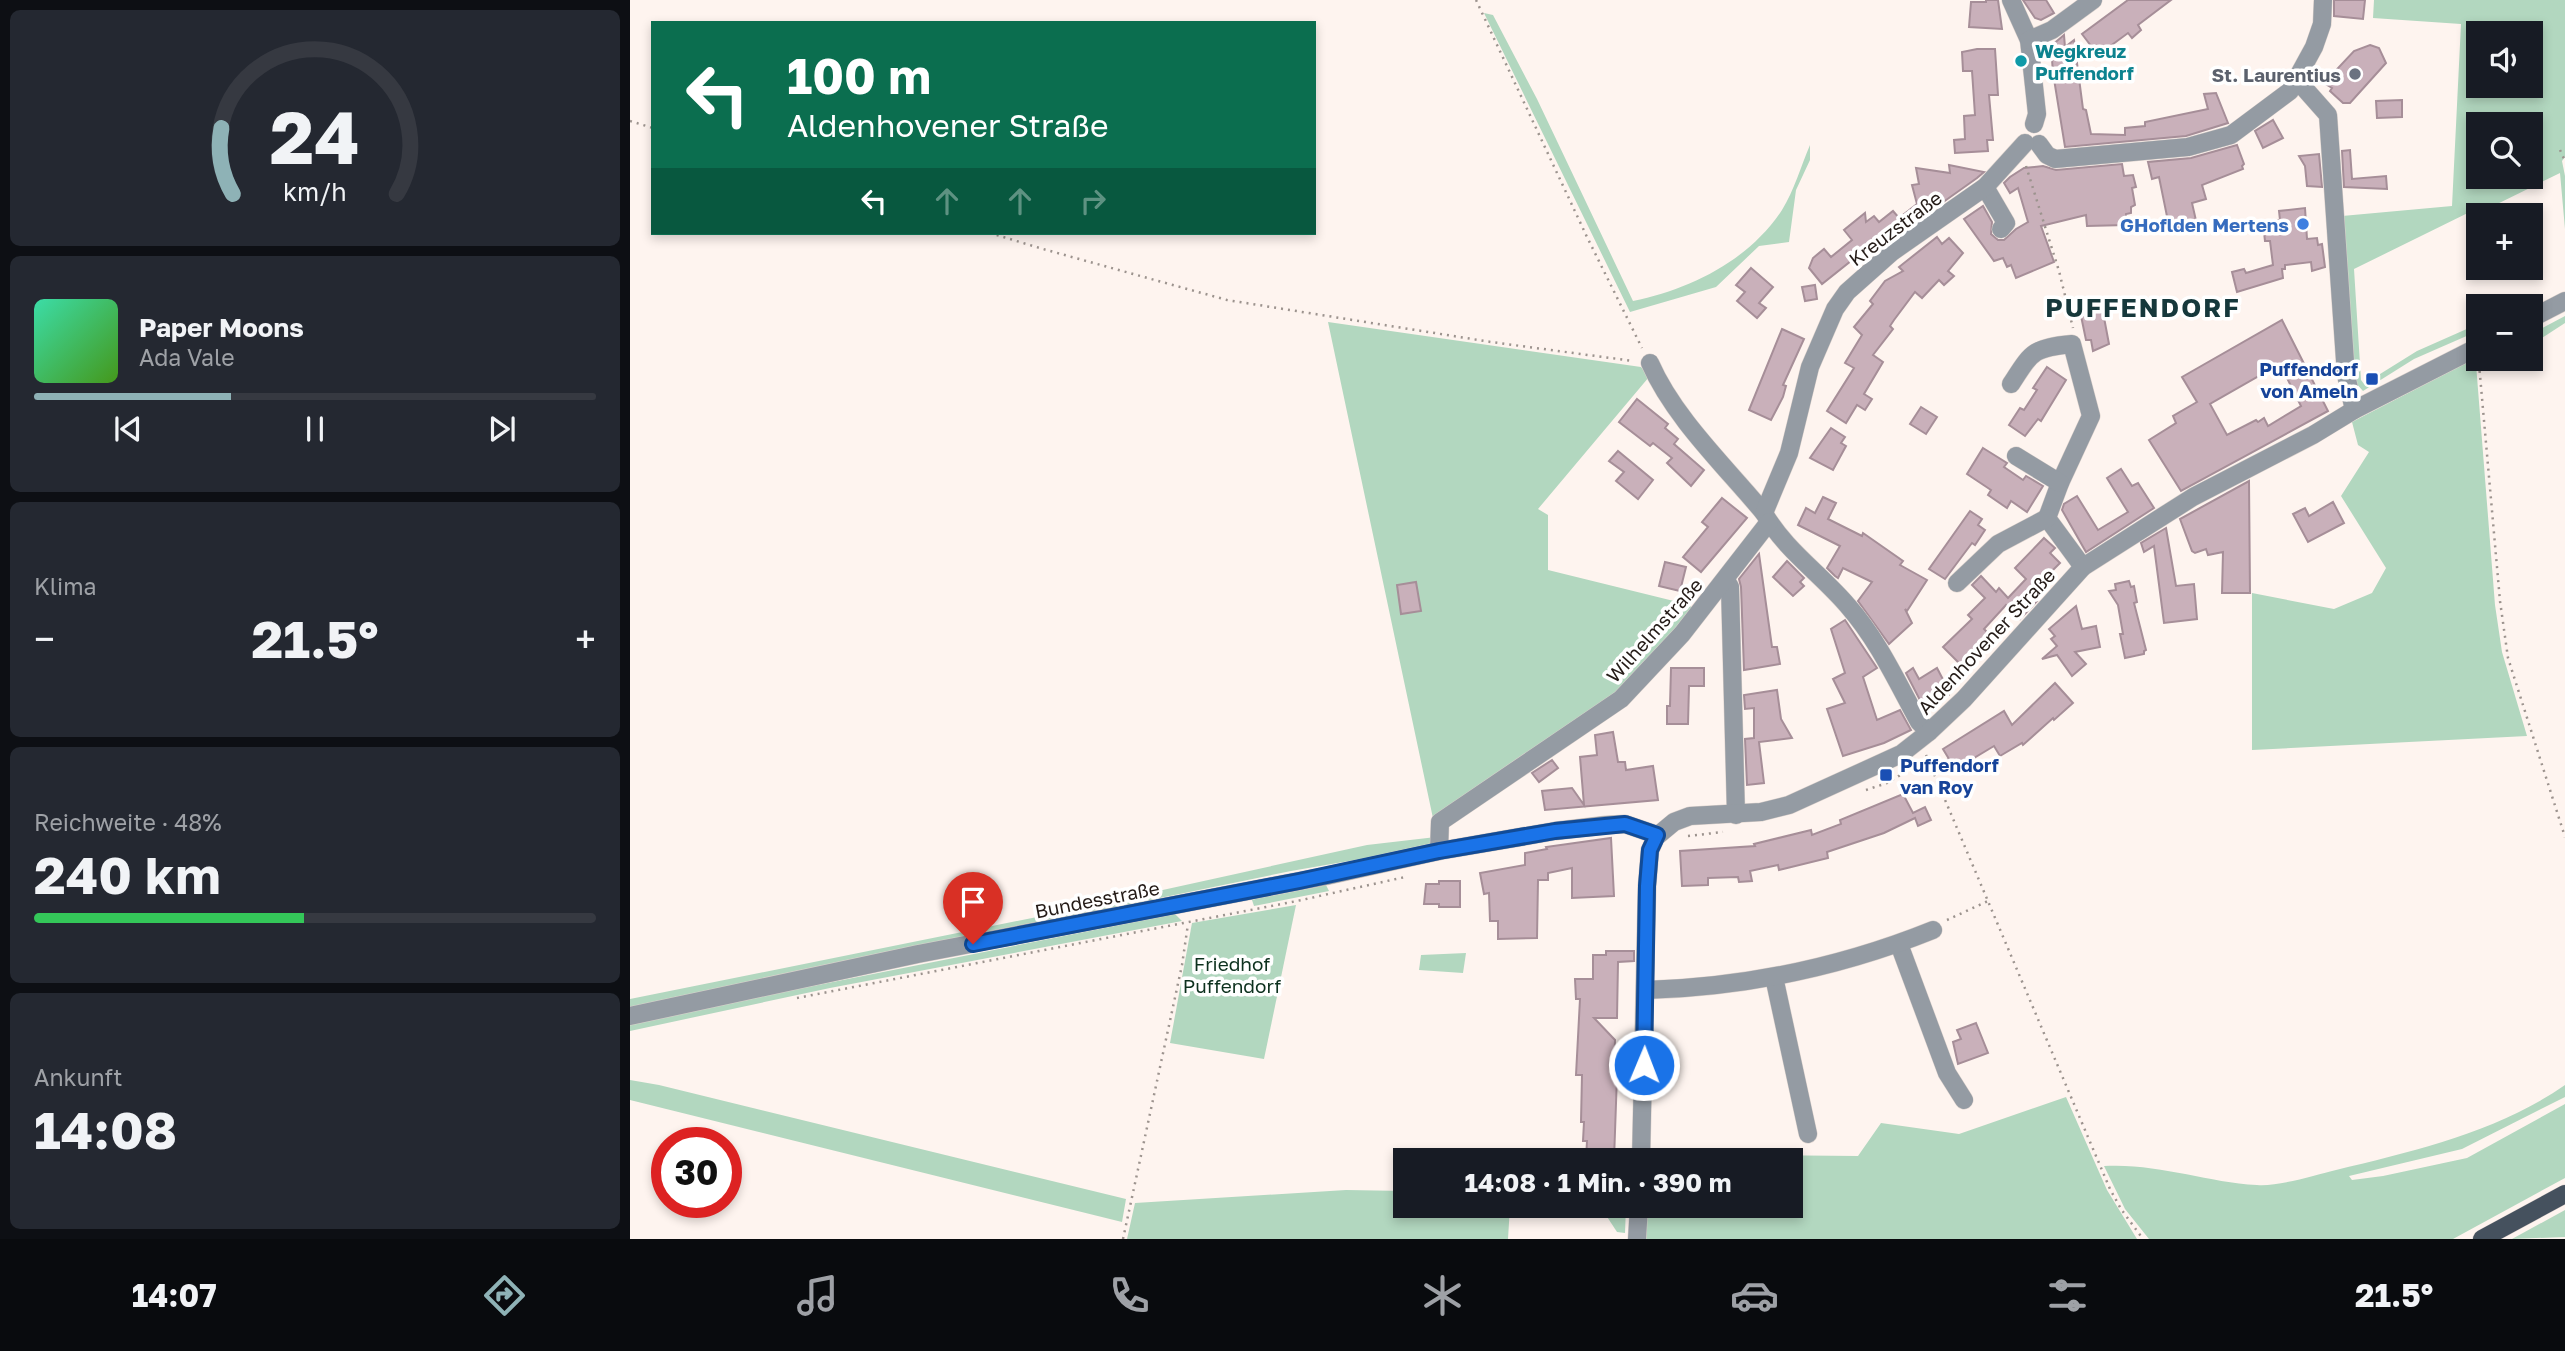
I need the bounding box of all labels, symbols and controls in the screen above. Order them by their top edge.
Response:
map controls [2466,21,2543,371]
button: sound [2466,21,2543,98]
place label: Wegkreuz Puffendorf [2035,39,2134,84]
text: 100 m [787,46,931,105]
icon: left [672,49,763,140]
marker: Wegkreuz Puffendorf [2013,53,2029,69]
place label: St. Laurentius [2212,63,2341,86]
marker: St. Laurentius [2347,66,2363,82]
text: 24 [270,93,360,180]
text: Aldenhovener Straße [787,106,1108,144]
button: search [2466,112,2543,189]
text: km/h [283,176,347,207]
icon: left [855,182,893,220]
icon: ahead [928,182,966,220]
icon: ahead [1001,182,1039,220]
icon: right [1074,182,1112,220]
street label: Kreuzstraße [1844,186,1946,270]
button: + [2466,203,2543,280]
place label: GHoflden Mertens [2120,213,2289,236]
marker: GHoflden Mertens [2295,216,2311,232]
district label: PUFFENDORF [2045,292,2241,323]
button: − [2466,294,2543,371]
text: Paper Moons [139,312,304,343]
text: Ada Vale [139,343,235,371]
place label: Puffendorf von Ameln [2259,357,2358,402]
marker: Puffendorf von Ameln [2364,371,2380,387]
icon: previous [109,410,147,448]
icon: pause [296,410,334,448]
icon: next [483,410,521,448]
street label: Aldenhovener Straße [1913,563,2059,719]
text: Klima [34,572,97,600]
street label: Wilhelmstraße [1601,573,1707,687]
text: 21.5° [251,607,379,669]
text: − [34,616,55,661]
text: + [575,616,596,661]
place label: Puffendorf van Roy [1900,753,1999,798]
marker: Puffendorf van Roy [1878,767,1894,783]
text: Reichweite · 48% [34,808,222,836]
text: 240 km [34,843,221,905]
pin [943,872,1003,944]
street label: Bundesstraße [1033,876,1161,922]
icon: arrive [954,883,992,921]
park label: Friedhof Puffendorf [1183,952,1281,997]
position arrow [1607,1028,1681,1102]
text: Ankunft [34,1063,122,1091]
text: 14:08 [34,1098,177,1160]
speed limit sign: 30 [651,1127,742,1218]
text: 14:08 · 1 Min. · 390 m [1465,1167,1731,1198]
icon: directions [480,1271,529,1320]
icon: music [793,1271,842,1320]
icon: phone [1105,1271,1154,1320]
icon: climate [1418,1271,1467,1320]
icon: car [1730,1271,1779,1320]
icon: filters [2043,1271,2092,1320]
text: 14:07 [132,1276,217,1314]
text: 21.5° [2355,1276,2433,1314]

